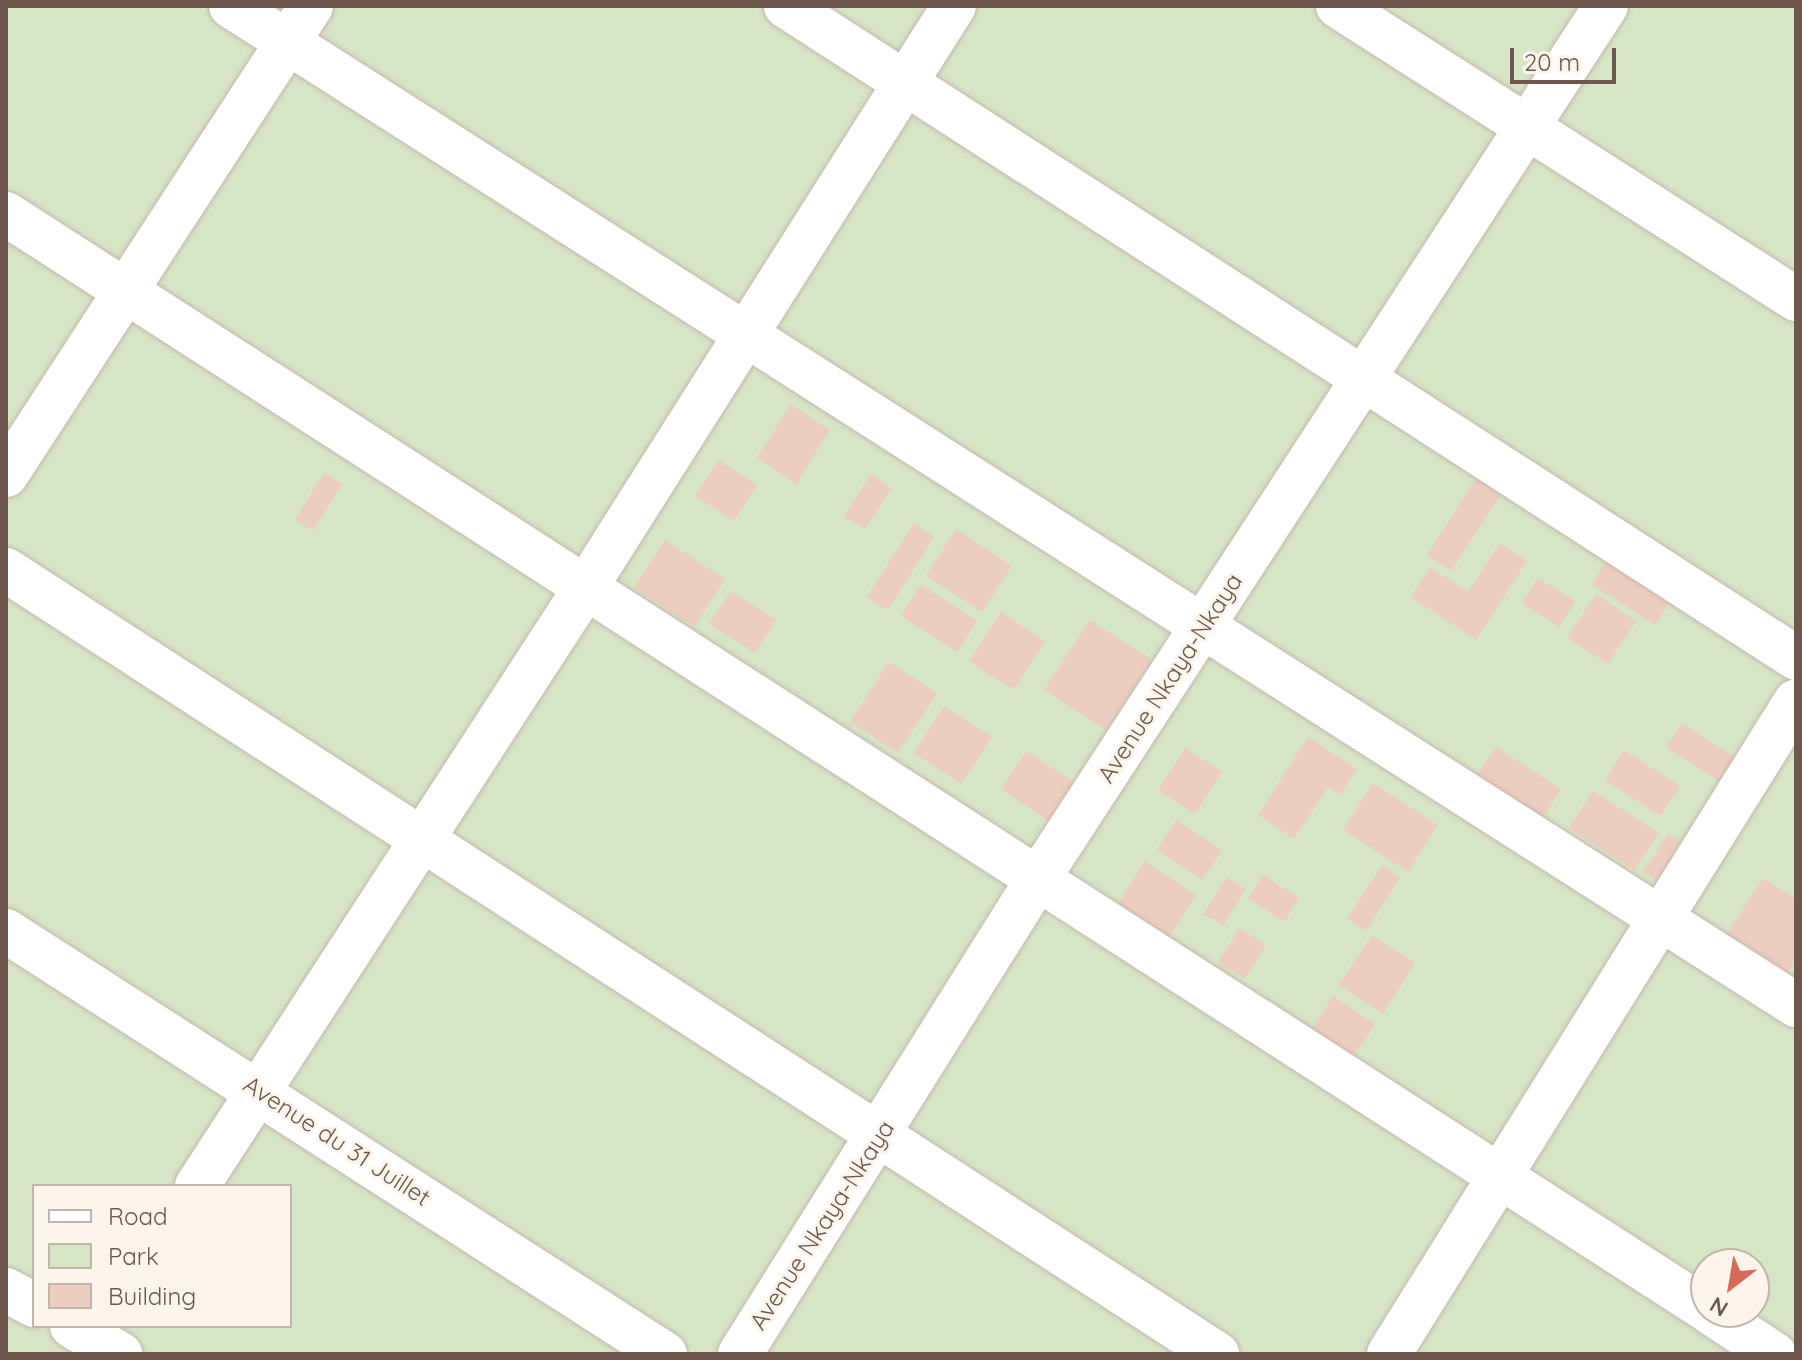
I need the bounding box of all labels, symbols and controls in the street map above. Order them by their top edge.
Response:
scale bar [1514,32,1620,82]
text: 20 m [1524,47,1580,77]
street label: Avenue Nkaya-Nkaya [1092,568,1248,788]
street label: Avenue du 31 Juillet [238,1070,436,1212]
street label: Avenue Nkaya-Nkaya [744,1115,900,1335]
legend [32,1184,292,1328]
text: Road [108,1201,168,1231]
text: Park [108,1241,159,1271]
north arrow [1690,1248,1770,1328]
text: Building [108,1281,196,1311]
text: N [1705,1291,1733,1323]

